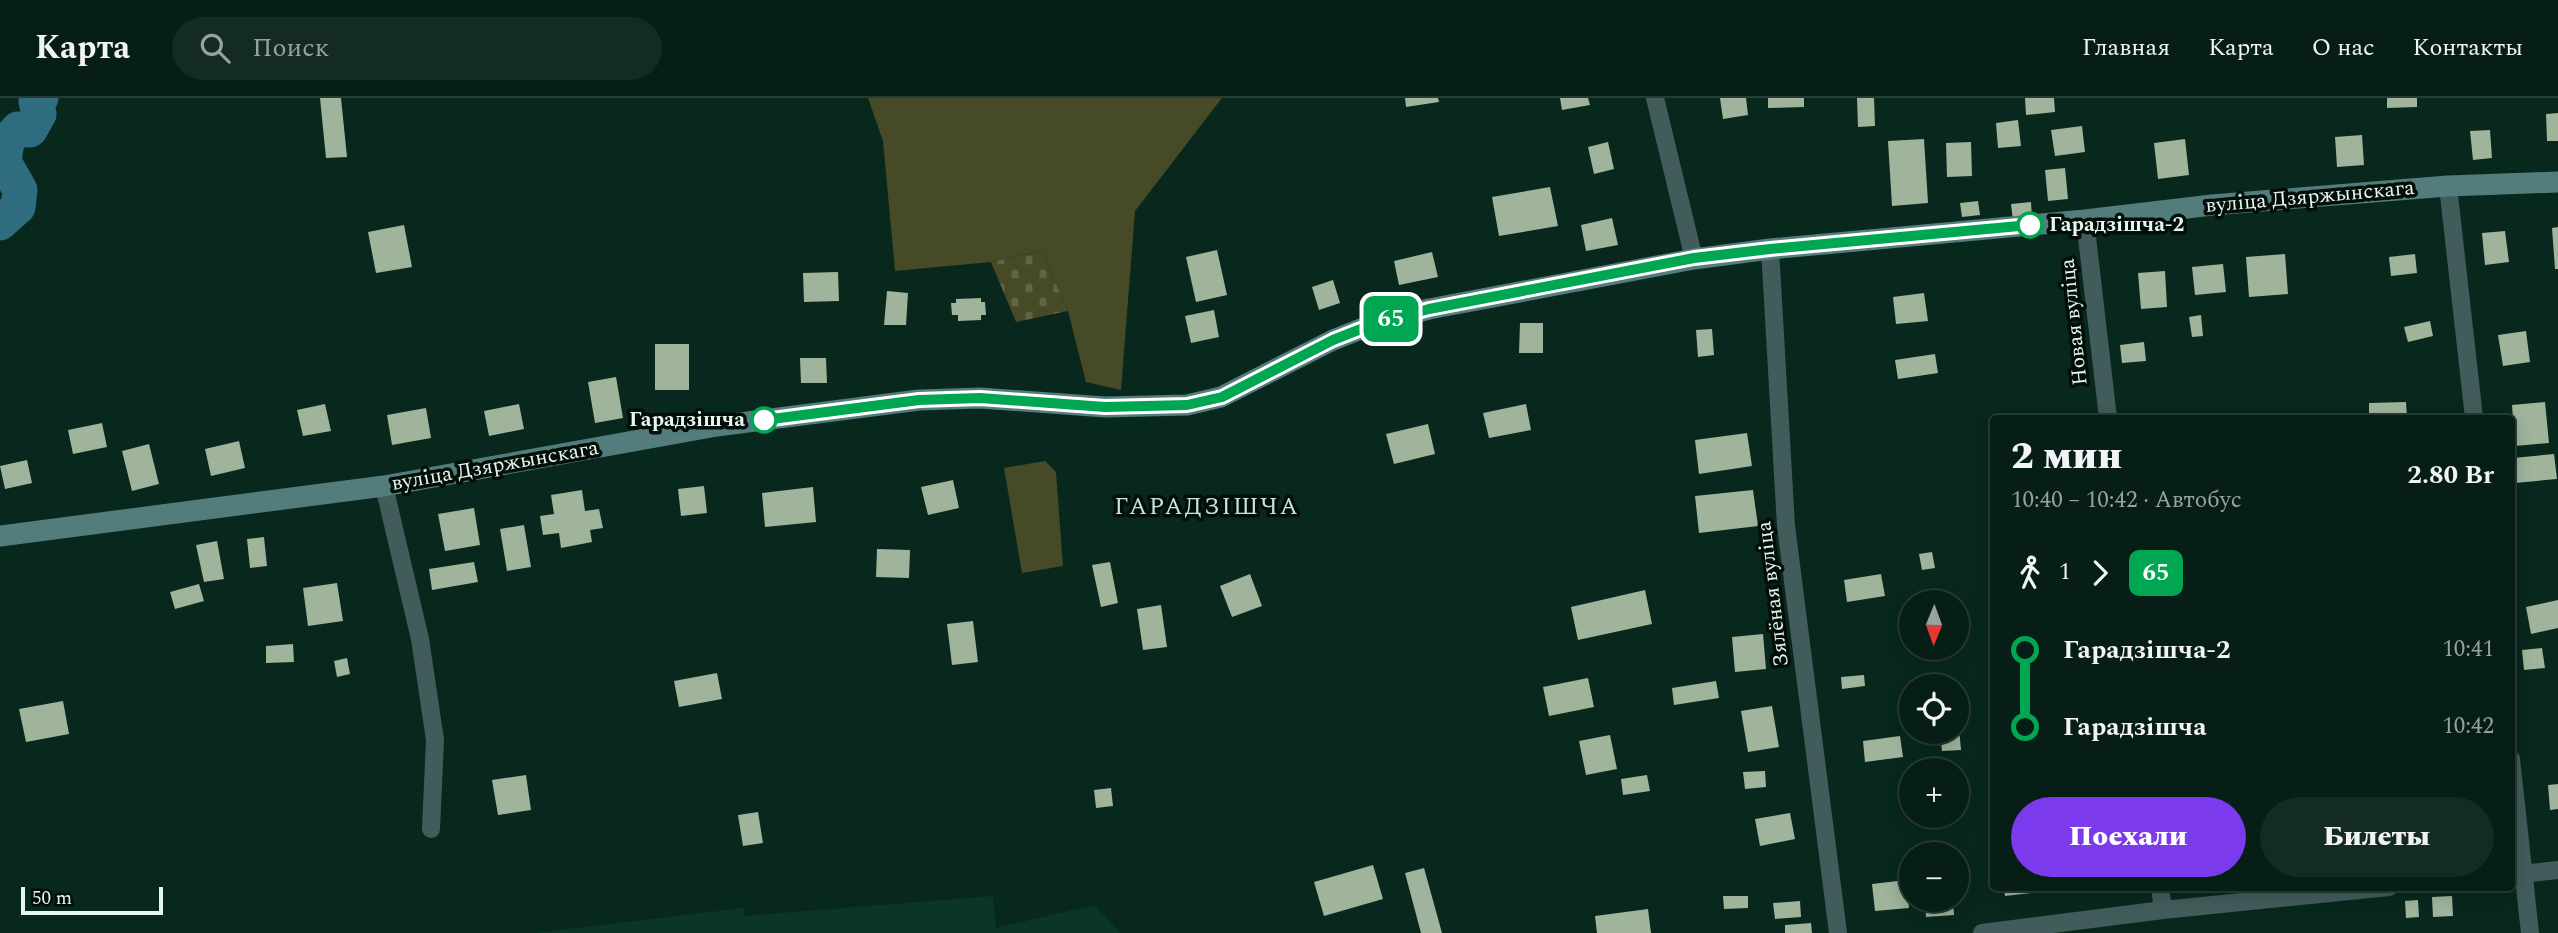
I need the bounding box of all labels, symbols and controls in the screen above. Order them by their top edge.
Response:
search box [172,17,662,80]
text: Карта [35,23,130,73]
text: Поиск [252,28,329,68]
icon: search [196,29,234,67]
text: Главная [2082,30,2170,66]
text: Карта [2208,30,2274,66]
text: О нас [2312,30,2375,66]
text: Контакты [2413,30,2523,66]
street label: вуліца Дзяржынскага [2204,172,2417,222]
place label: Гарадзішча-2 [2049,209,2184,241]
marker: Гарадзішча-2 [2017,212,2043,238]
street label: Новая вуліца [2051,256,2097,387]
line badge: 65 [1360,296,1422,342]
text: 65 [1378,301,1404,337]
place label: Гарадзішча [629,404,745,436]
marker: Гарадзішча [751,407,777,433]
text: 2 мин [2011,428,2122,486]
street label: вуліца Дзяржынскага [389,432,602,500]
text: 2.80 Br [2407,455,2494,495]
text: 10:40 – 10:42 · Автобус [2011,483,2242,518]
district label: ГАРАДЗІШЧА [1114,489,1300,525]
street label: Зялёная вуліца [1748,519,1798,669]
icon: walk [2011,554,2049,592]
icon: forward [2081,554,2119,592]
text: 1 [2059,555,2071,590]
text: 65 [2143,555,2169,591]
north arrow [1899,590,1969,660]
map controls [1899,590,1969,912]
text: Гарадзішча-2 [2063,630,2231,670]
text: 10:41 [2442,632,2494,667]
button: locate [1899,674,1969,744]
text: Гарадзішча [2063,707,2207,747]
text: 10:42 [2442,709,2494,744]
button: + [1899,758,1969,828]
button: Поехали [2011,797,2246,877]
button: Билеты [2260,797,2494,877]
button: − [1899,842,1969,912]
scale bar [21,884,163,916]
text: 50 m [32,884,72,913]

